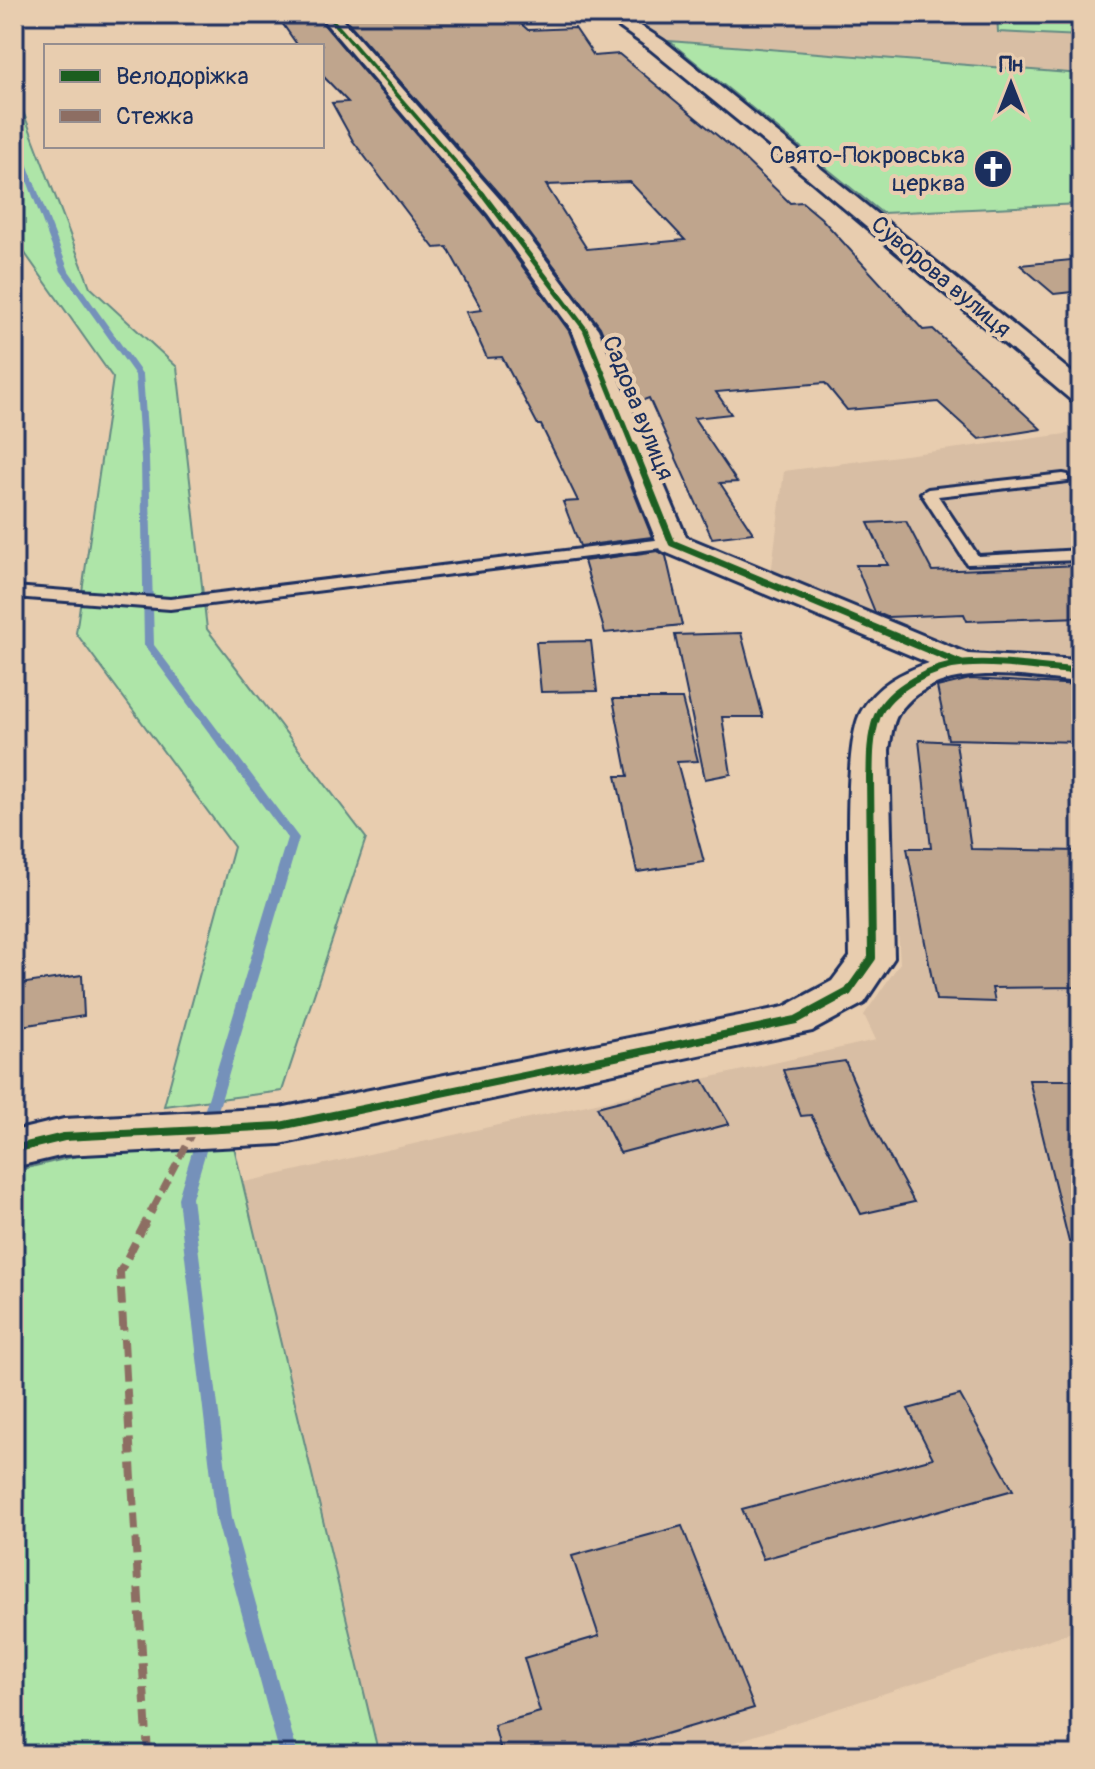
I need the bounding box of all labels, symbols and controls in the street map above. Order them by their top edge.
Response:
legend [44,44,324,148]
north arrow [971,44,1051,124]
text: Пн [999,51,1023,79]
text: Велодоріжка [116,62,249,91]
text: Стежка [116,102,194,131]
place label: Свято-Покровська церква [769,141,965,198]
church icon: Свято-Покровська церква [972,148,1014,190]
street label: Суворова вулиця [865,210,1017,344]
street label: Садова вулиця [596,332,680,484]

